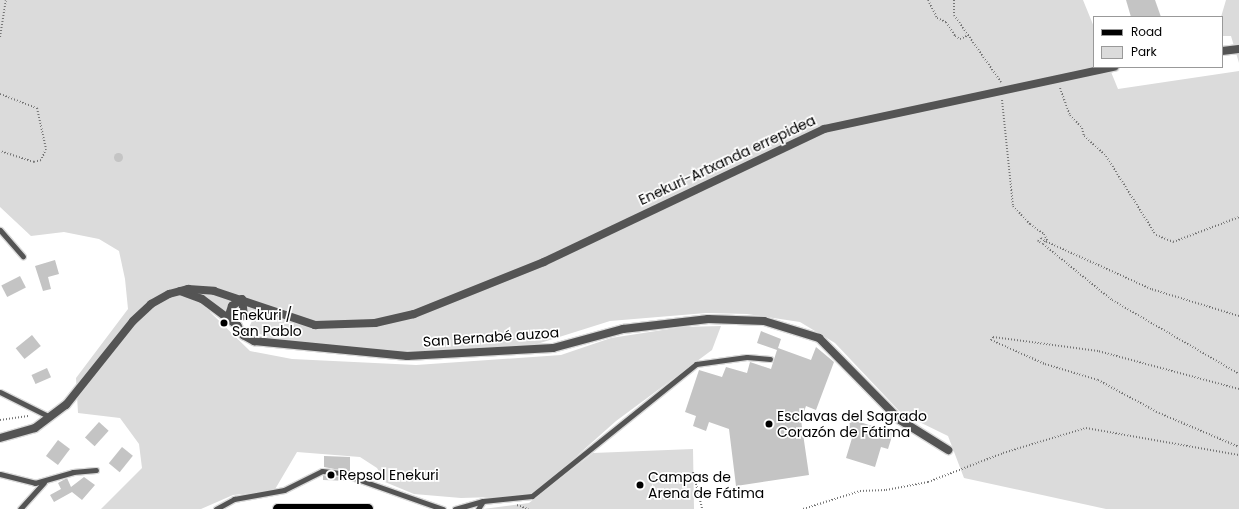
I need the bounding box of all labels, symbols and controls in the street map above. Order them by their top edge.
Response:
legend [1093,16,1223,68]
text: Road [1131,23,1162,40]
text: Park [1131,43,1157,60]
street label: Enekuri-Artxanda errepidea [636,112,818,208]
place label: Enekuri / San Pablo [232,307,302,340]
marker: Enekuri / San Pablo [219,318,229,328]
street label: San Bernabé auzoa [422,324,560,350]
place label: Esclavas del Sagrado Corazón de Fátima [777,408,927,440]
marker: Esclavas del Sagrado Corazón de Fátima [764,419,774,429]
place label: Repsol Enekuri [339,467,439,483]
place label: Campas de Arena de Fátima [648,469,764,502]
marker: Repsol Enekuri [326,470,336,480]
marker: Campas de Arena de Fátima [635,480,645,490]

